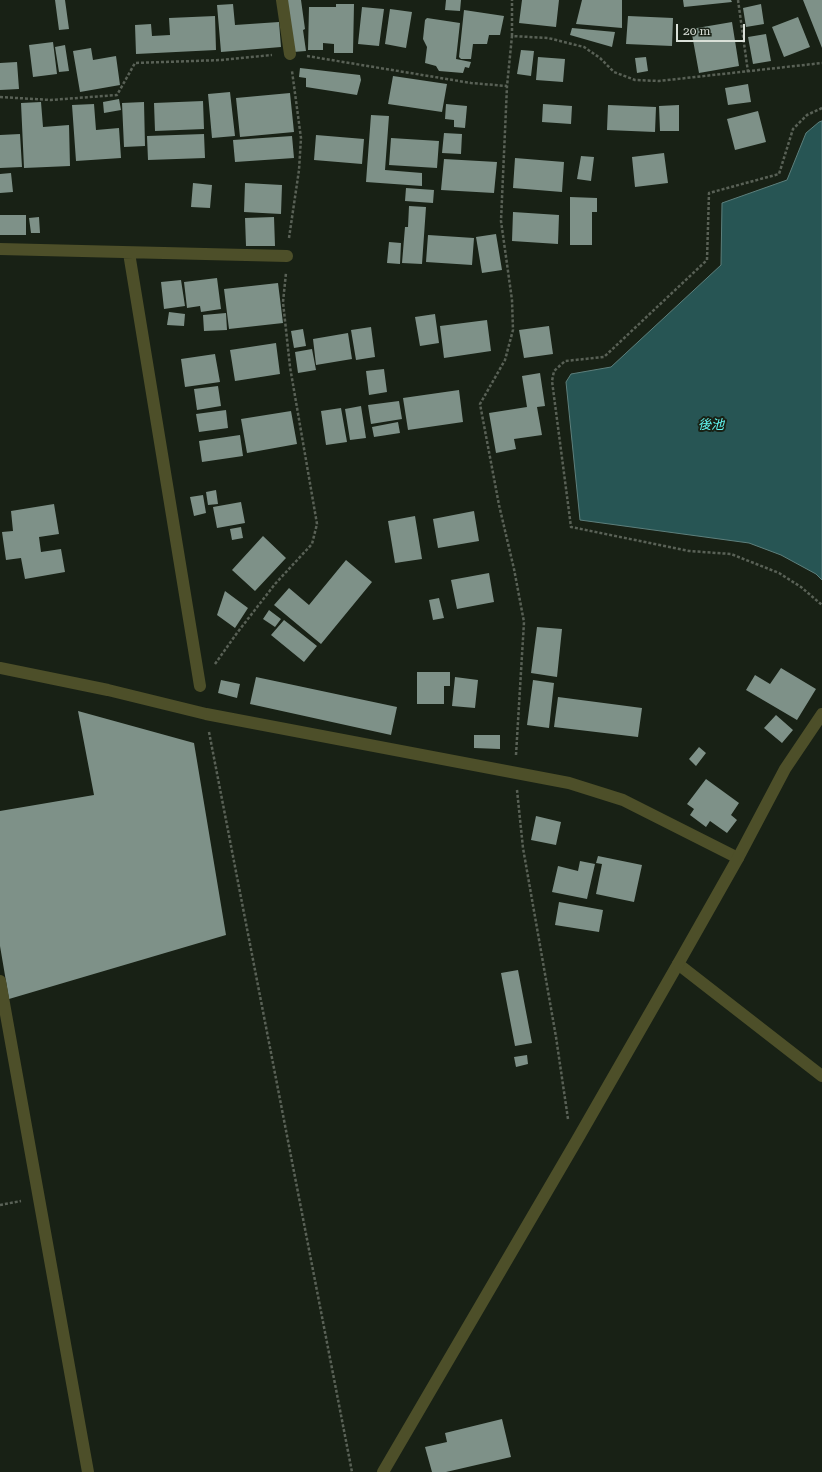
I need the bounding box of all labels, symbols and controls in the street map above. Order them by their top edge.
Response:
scale bar [678,16,747,42]
text: 20 m [683,24,710,38]
water label: 後池 [698,417,724,433]

